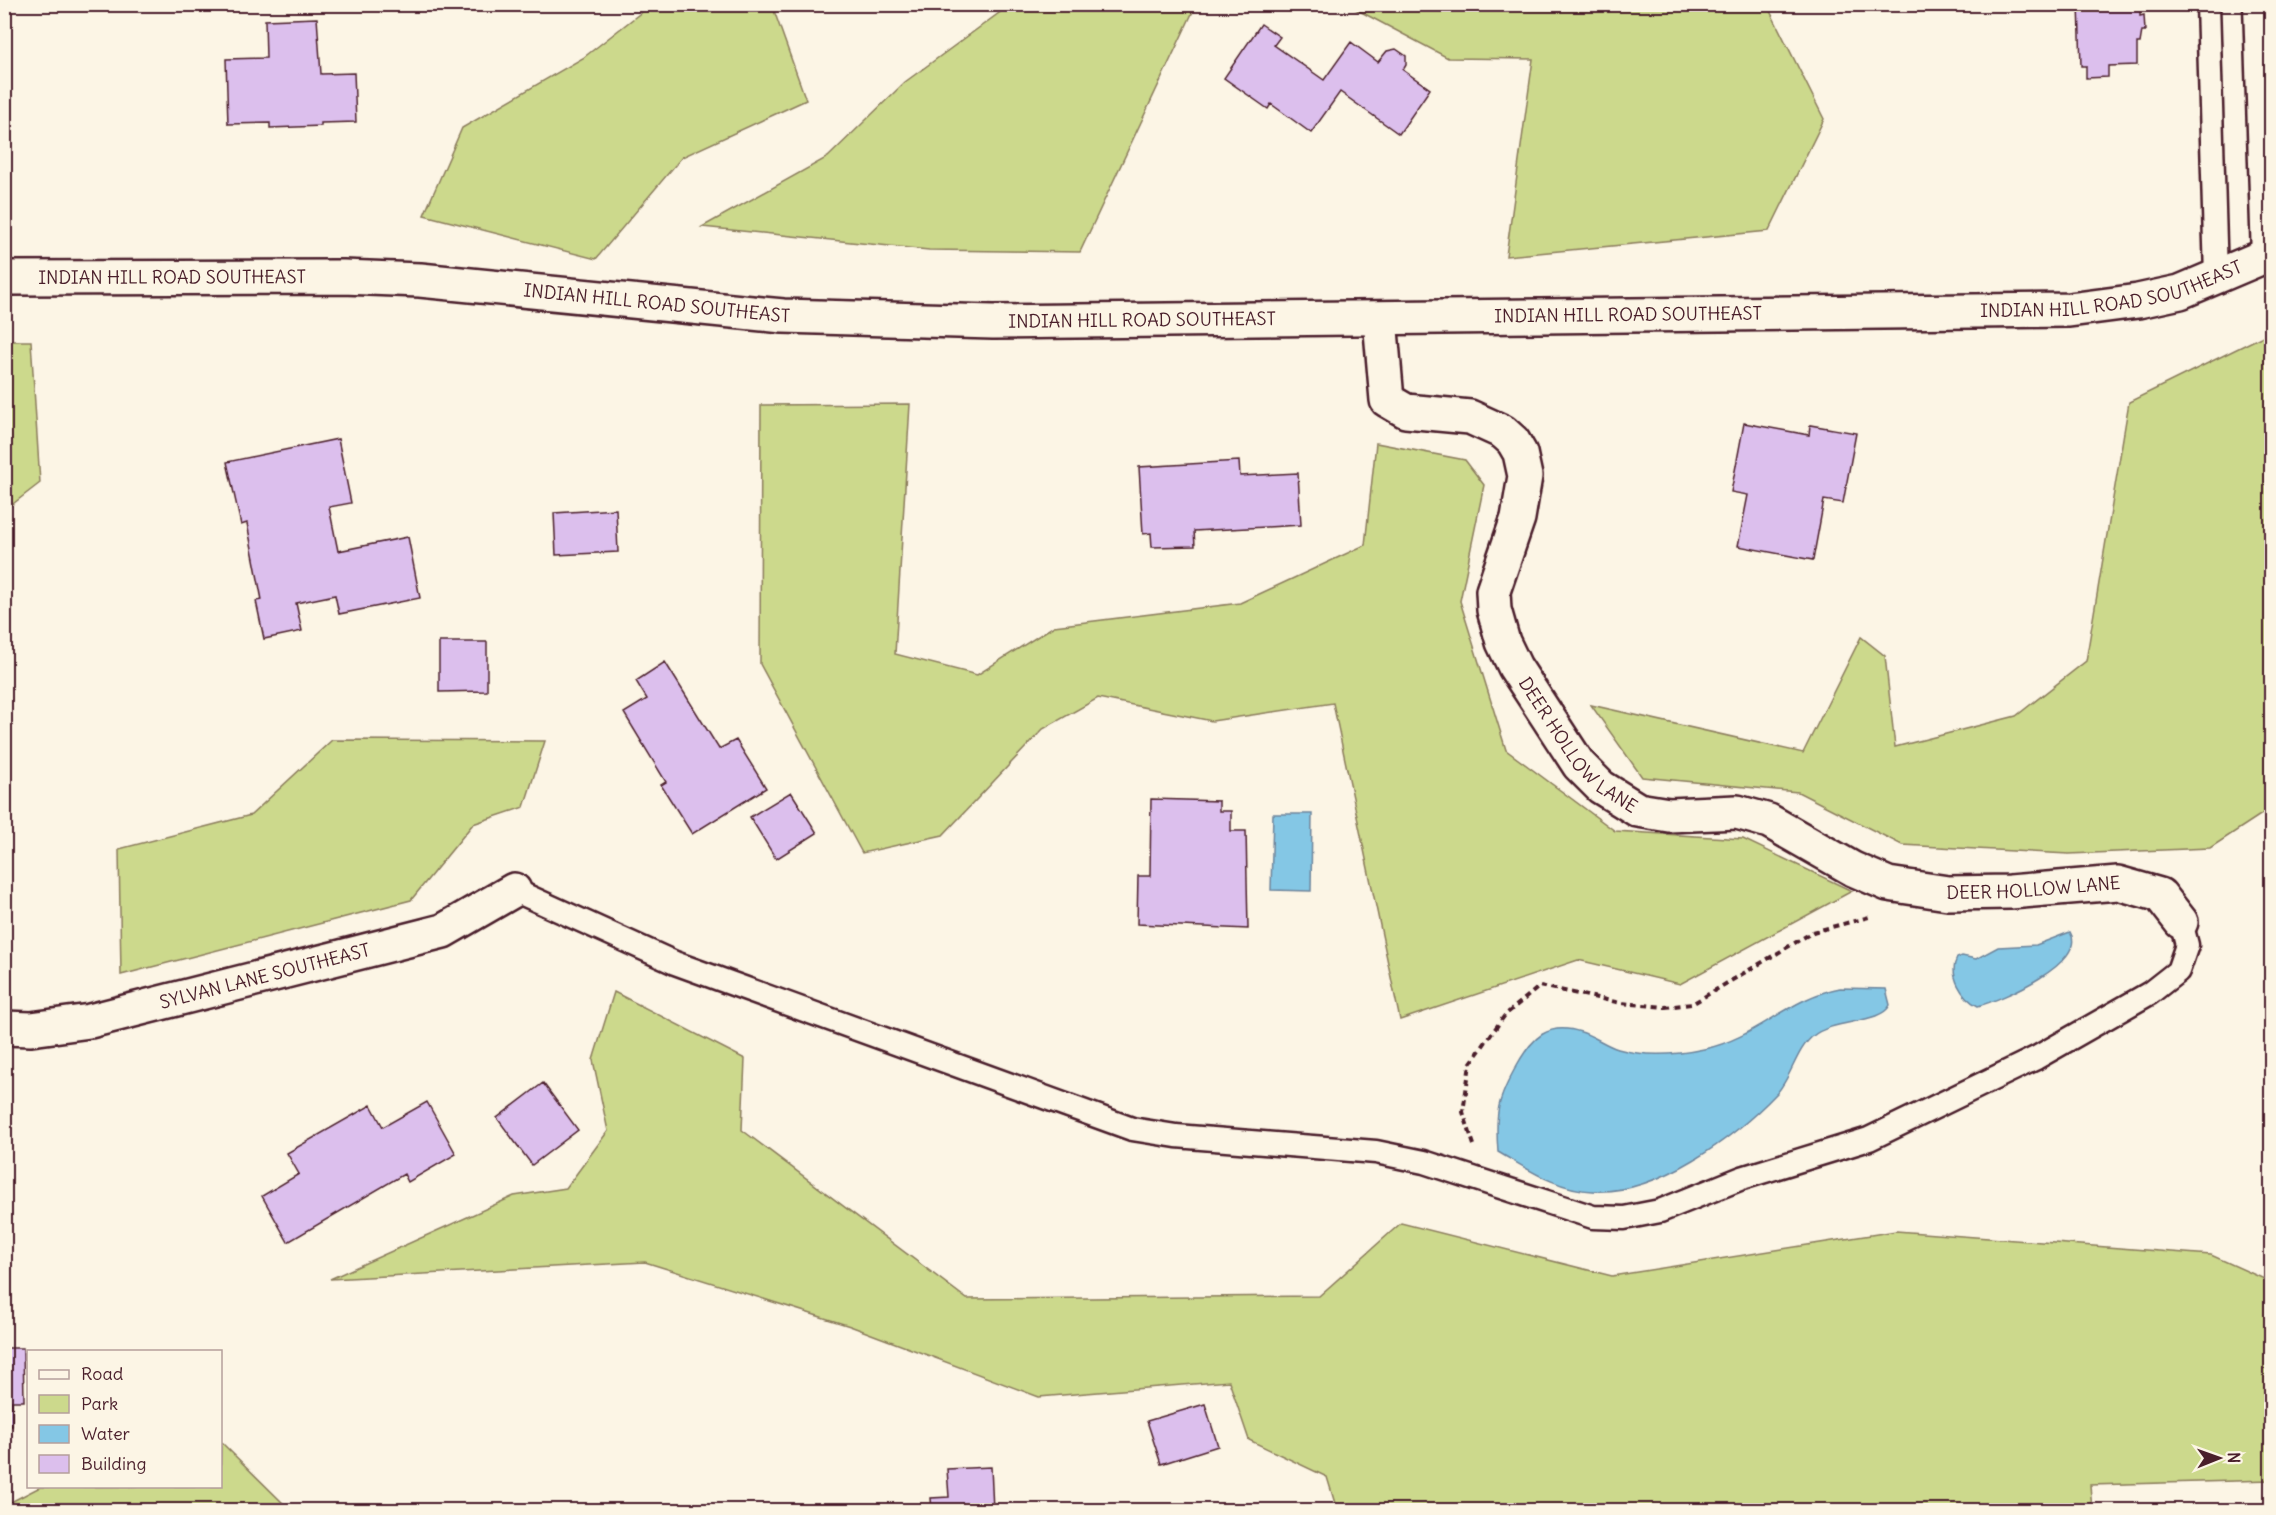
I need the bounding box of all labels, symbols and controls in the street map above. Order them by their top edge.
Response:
street label: INDIAN HILL ROAD SOUTHEAST [1980,255,2245,322]
street label: INDIAN HILL ROAD SOUTHEAST [38,265,306,289]
street label: INDIAN HILL ROAD SOUTHEAST [522,278,790,327]
street label: INDIAN HILL ROAD SOUTHEAST [1494,301,1762,327]
street label: INDIAN HILL ROAD SOUTHEAST [1008,307,1276,333]
street label: DEER HOLLOW LANE [1514,673,1642,818]
street label: DEER HOLLOW LANE [1946,871,2121,904]
street label: SYLVAN LANE SOUTHEAST [157,938,372,1014]
legend [27,1350,222,1488]
text: Road [81,1362,124,1385]
text: Park [81,1392,118,1415]
text: Water [81,1422,131,1445]
north arrow [2189,1428,2249,1488]
text: Building [81,1452,146,1475]
text: N [2224,1452,2244,1463]

